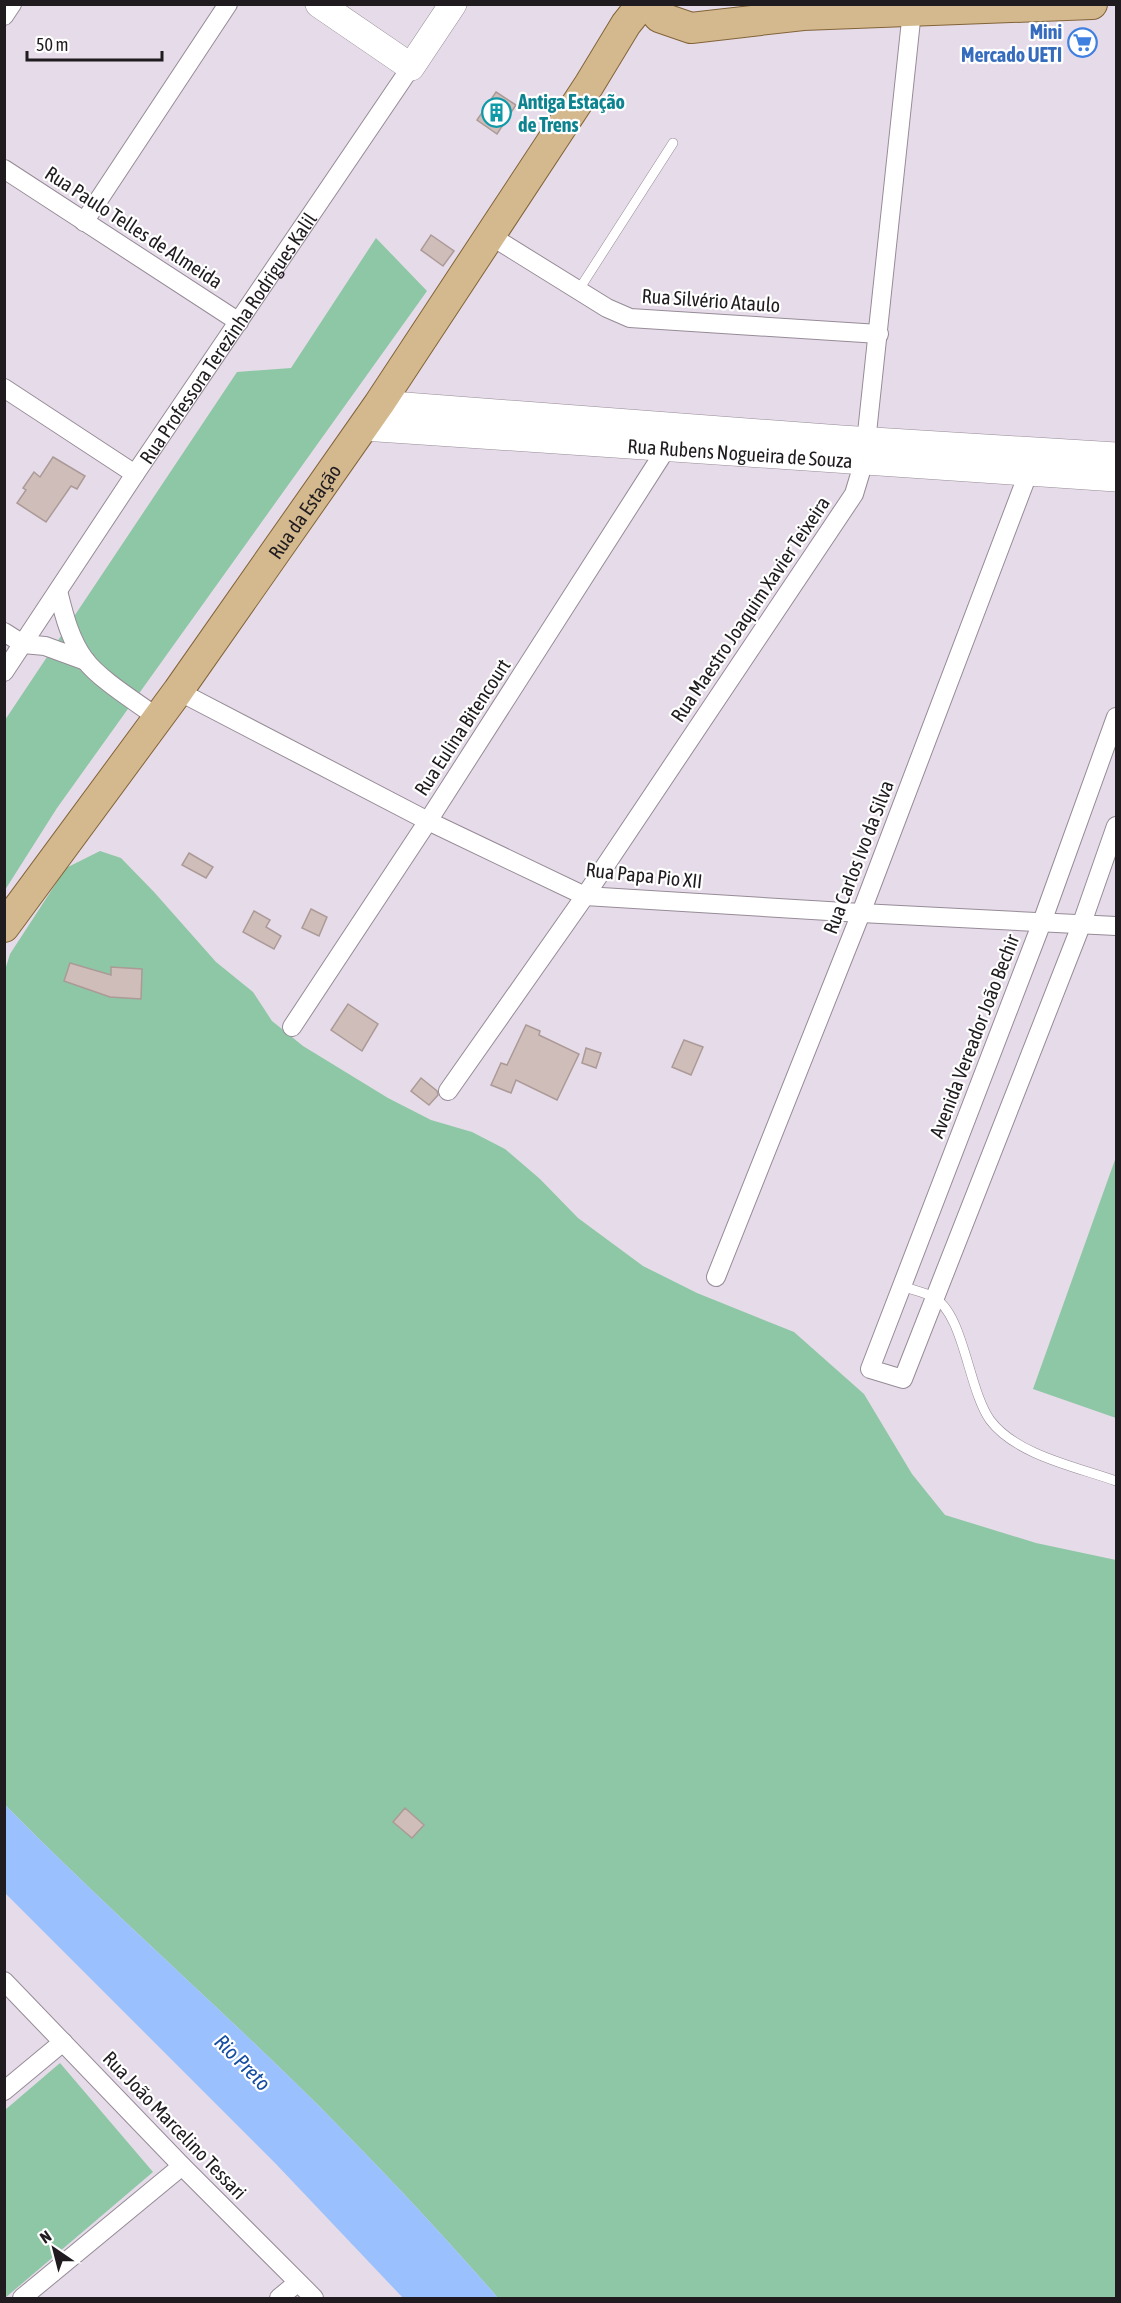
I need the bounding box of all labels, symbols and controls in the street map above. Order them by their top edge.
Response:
place label: Mini Mercado UETI [961,20,1062,66]
scale bar [27,24,162,62]
supermarket icon: Mini Mercado UETI [1067,26,1099,58]
text: 50 m [36,34,68,55]
place label: Antiga Estação de Trens [517,90,625,136]
building icon: Antiga Estação de Trens [481,97,513,129]
street label: Rua Paulo Telles de Almeida [41,161,227,293]
street label: Rua Professora Terezinha Rodrigues Kalil [134,207,321,468]
street label: Rua Silvério Ataulo [641,284,781,316]
street label: Rua Rubens Nogueira de Souza [627,433,853,472]
street label: Rua da Estação [263,459,345,563]
street label: Rua Maestro Joaquim Xavier Teixeira [666,492,834,726]
street label: Rua Eulina Bitencourt [409,654,515,799]
street label: Rua Carlos Ivo da Silva [818,777,898,937]
street label: Rua Papa Pio XII [584,857,704,893]
street label: Avenida Vereador João Bechir [925,930,1024,1141]
water label: Rio Preto [210,2029,276,2095]
street label: Rua João Marcelino Tessari [99,2046,251,2204]
north arrow [24,2219,84,2279]
text: N [36,2227,54,2247]

